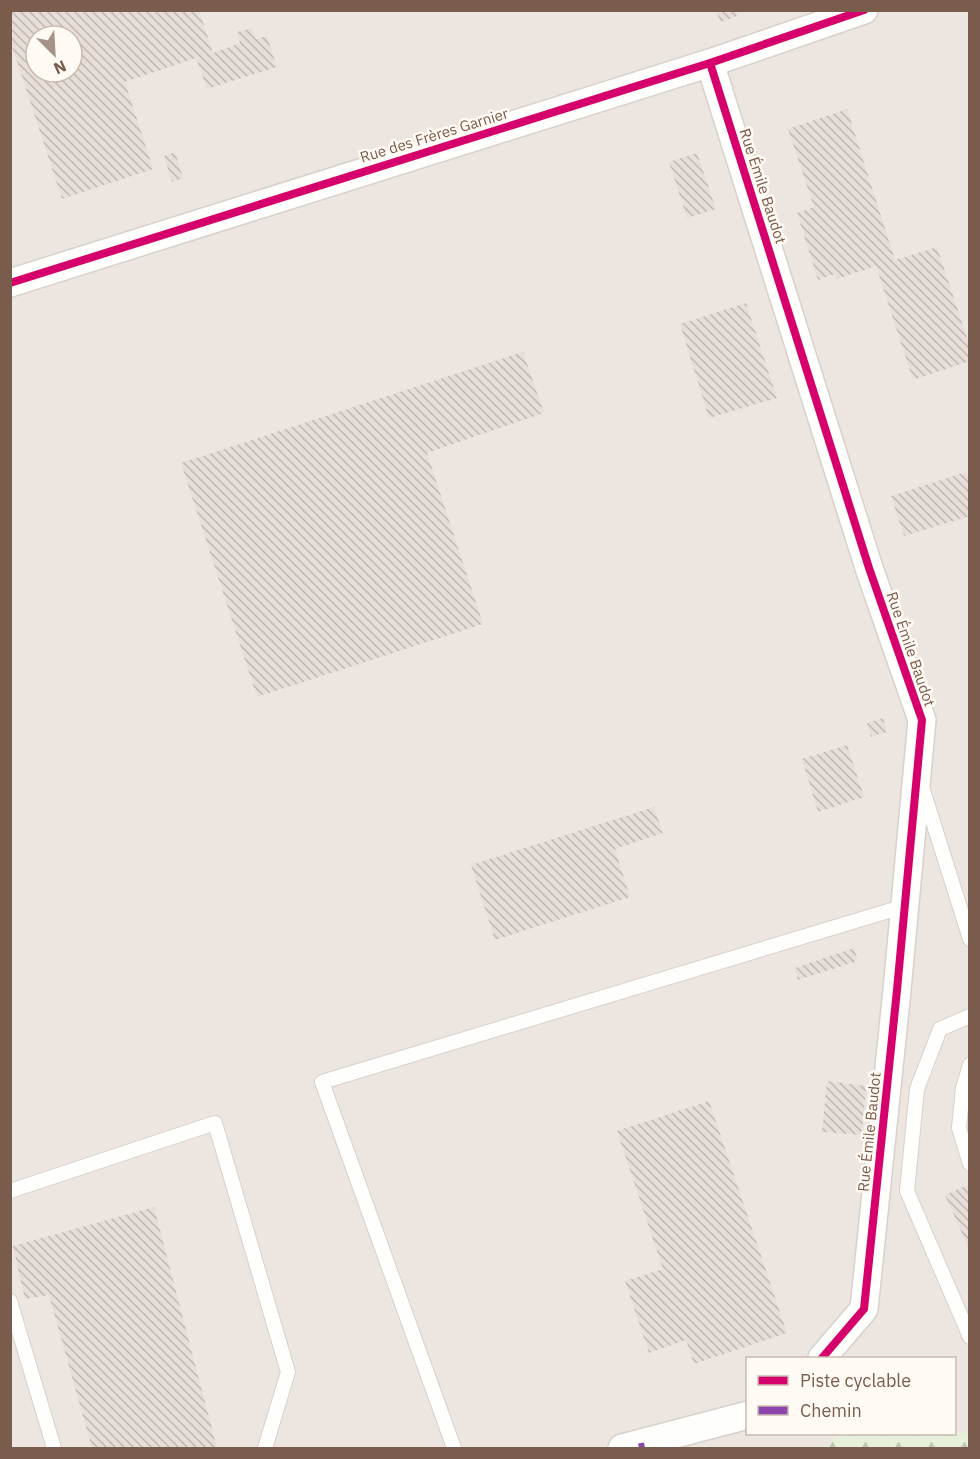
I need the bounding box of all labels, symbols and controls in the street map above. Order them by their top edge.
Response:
north arrow [24,24,84,84]
text: N [51,56,69,79]
street label: Rue des Frères Garnier [358,103,511,167]
street label: Rue Émile Baudot [735,126,791,246]
street label: Rue Émile Baudot [882,589,940,709]
street label: Rue Émile Baudot [853,1071,885,1193]
legend [746,1357,956,1435]
text: Piste cyclable [800,1369,911,1392]
text: Chemin [800,1399,862,1422]

